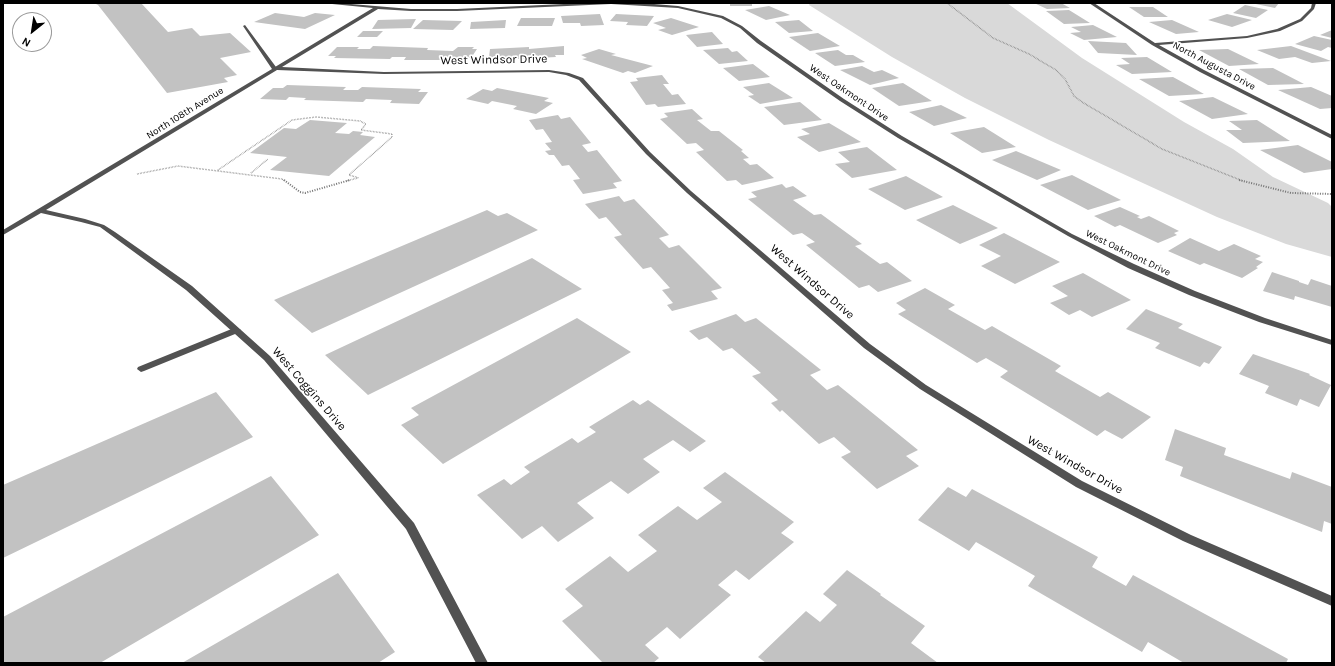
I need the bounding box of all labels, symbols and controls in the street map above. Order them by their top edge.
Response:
north arrow [12,12,52,52]
text: N [20,34,33,50]
street label: North Augusta Drive [1171,39,1257,93]
street label: West Windsor Drive [440,52,548,68]
street label: West Oakmont Drive [807,62,891,124]
street label: North 108th Avenue [144,84,226,142]
street label: West Oakmont Drive [1084,227,1172,279]
street label: West Windsor Drive [767,241,857,323]
street label: West Coggins Drive [269,344,349,434]
street label: West Windsor Drive [1025,433,1125,497]

